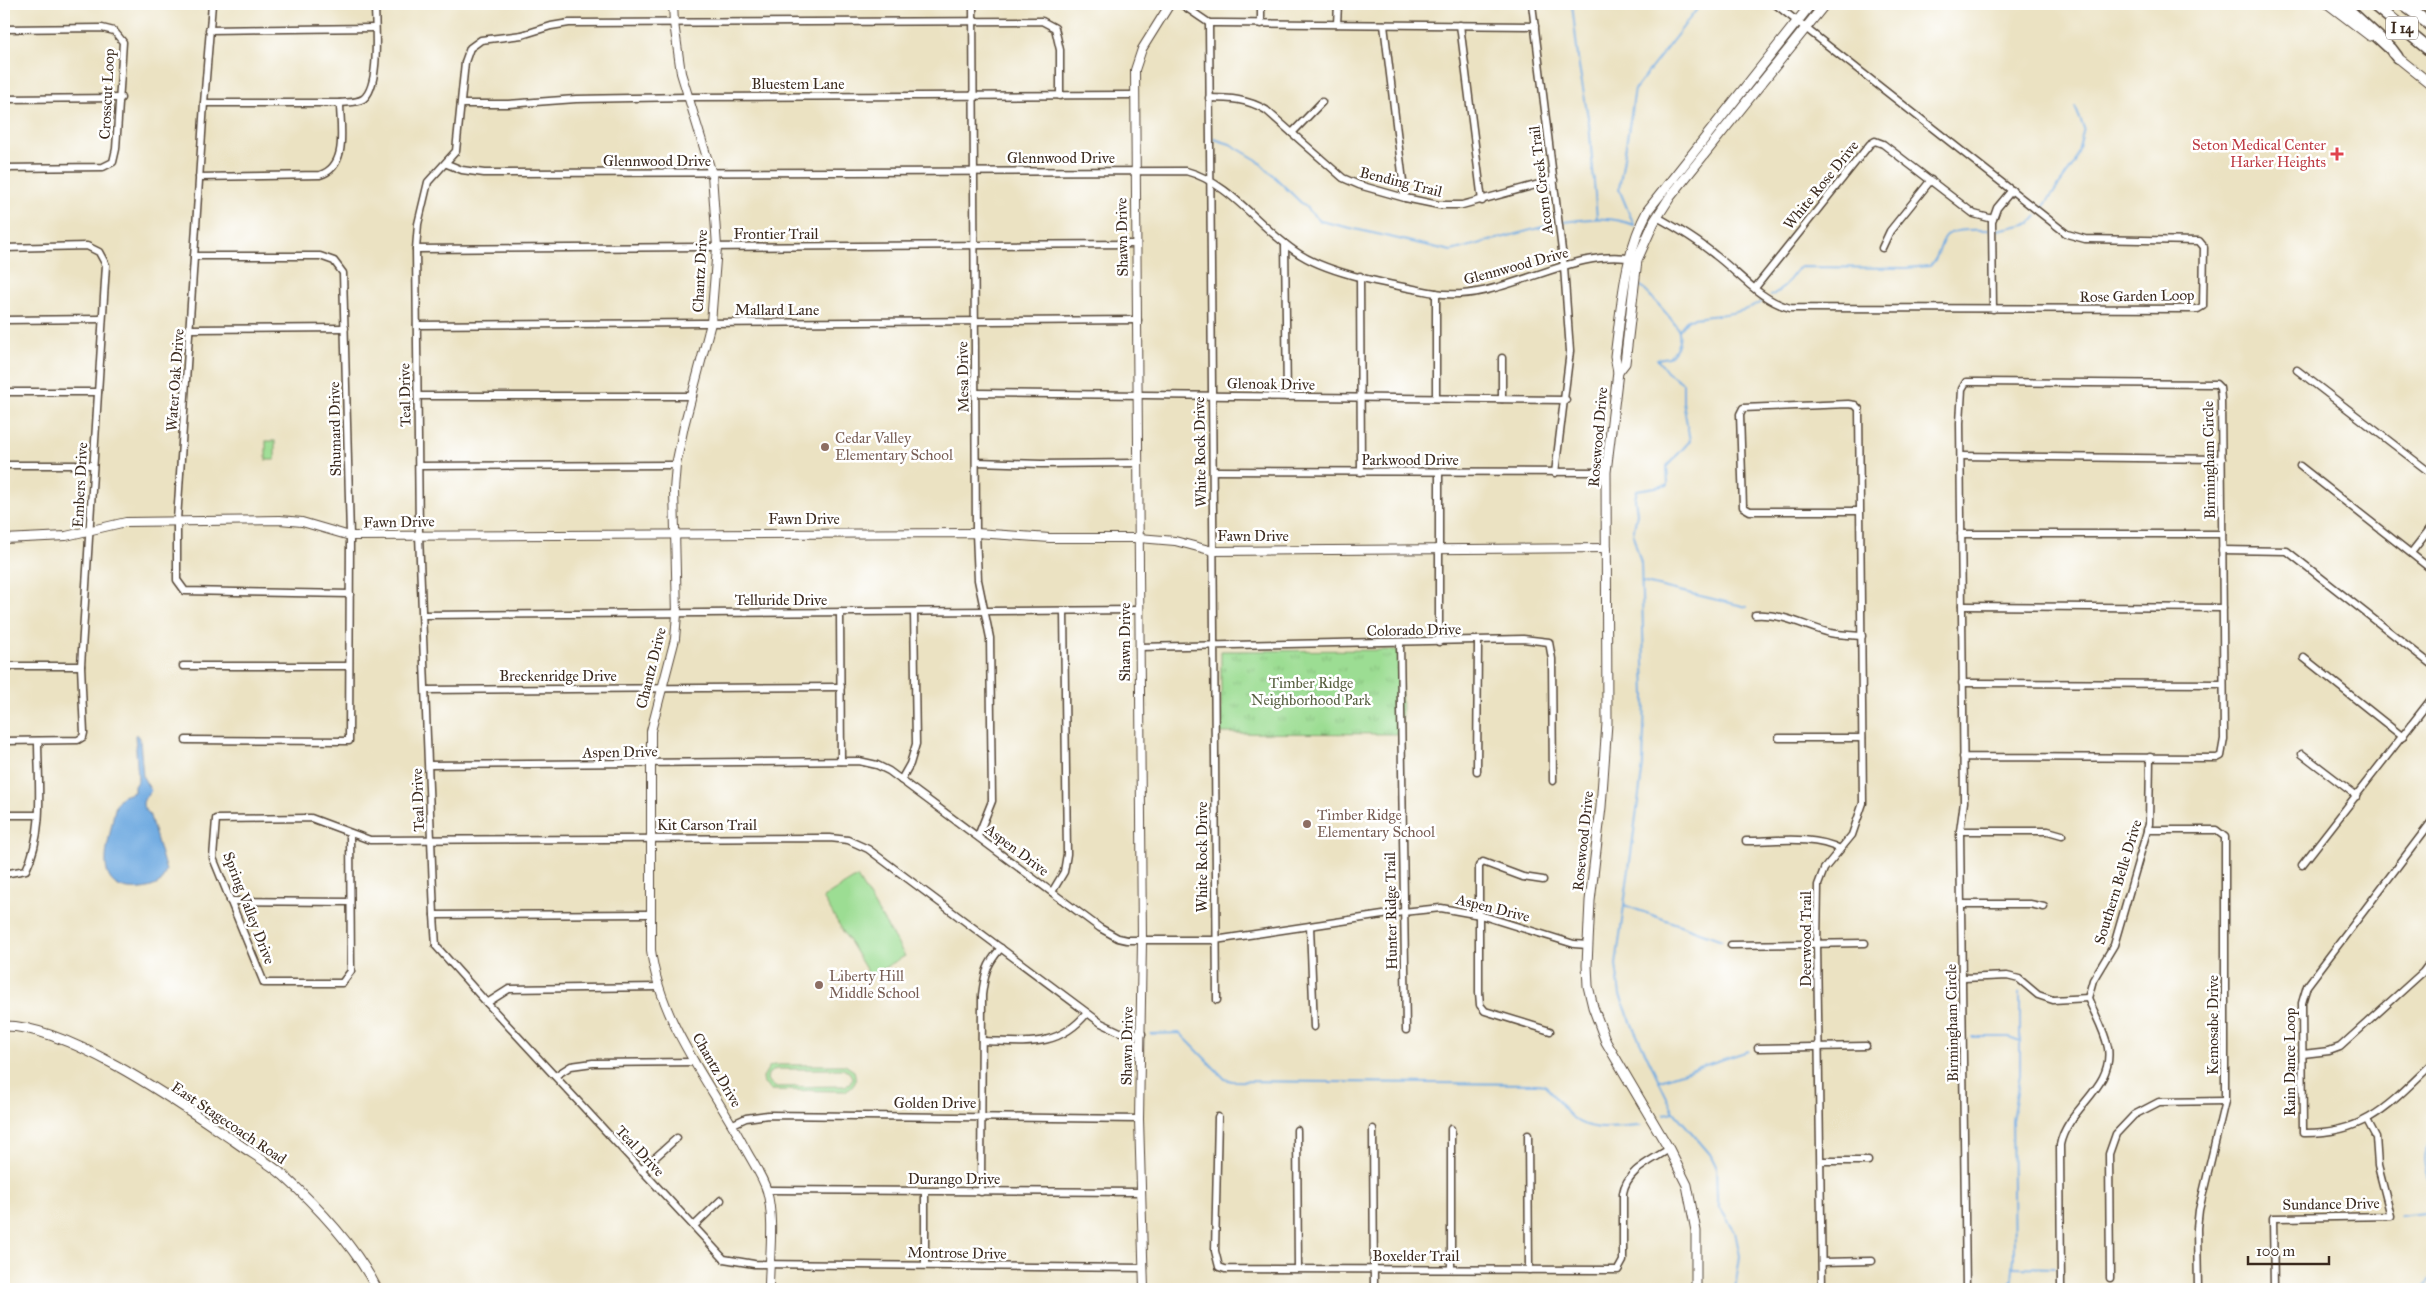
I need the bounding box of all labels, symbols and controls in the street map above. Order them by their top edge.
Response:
road number: I 14 [2386,16,2418,40]
street label: Crosscut Loop [96,48,118,140]
street label: Bluestem Lane [752,75,844,93]
street label: Acorn Creek Trail [1525,124,1557,236]
place label: Seton Medical Center Harker Heights [2192,136,2326,171]
street label: White Rose Drive [1780,137,1862,233]
marker: Seton Medical Center Harker Heights [2330,147,2344,161]
street label: Glennwood Drive [1007,149,1115,167]
street label: Glennwood Drive [603,152,711,170]
street label: Bending Trail [1358,163,1445,201]
street label: Shawn Drive [1112,197,1132,277]
street label: Frontier Trail [733,225,820,243]
street label: Chantz Drive [689,229,711,313]
street label: Glennwood Drive [1462,243,1570,289]
street label: Rose Garden Loop [2079,286,2195,306]
street label: Mallard Lane [735,301,819,319]
street label: Water Oak Drive [162,328,188,432]
street label: Mesa Drive [953,341,973,413]
street label: Teal Drive [395,363,415,427]
street label: Glenoak Drive [1227,374,1315,394]
street label: Shumard Drive [325,381,345,477]
street label: Rosewood Drive [1585,386,1611,488]
street label: White Rock Drive [1190,396,1210,508]
street label: Birmingham Circle [2199,401,2219,519]
place label: Cedar Valley Elementary School [835,429,954,464]
marker: Cedar Valley Elementary School [819,441,831,453]
street label: Embers Drive [69,442,91,528]
street label: Parkwood Drive [1361,451,1459,469]
street label: Fawn Drive [768,510,840,528]
street label: Fawn Drive [363,512,435,532]
street label: Fawn Drive [1217,527,1289,545]
street label: Telluride Drive [735,591,827,609]
street label: Shawn Drive [1116,602,1134,682]
street label: Colorado Drive [1367,620,1461,640]
street label: Chantz Drive [632,626,670,710]
street label: Breckenridge Drive [499,667,617,685]
park label: Timber Ridge Neighborhood Park [1251,674,1371,709]
street label: Aspen Drive [581,742,658,762]
street label: Teal Drive [408,768,428,832]
street label: Rosewood Drive [1569,790,1597,892]
street label: White Rock Drive [1193,802,1211,912]
place label: Timber Ridge Elementary School [1317,806,1436,841]
street label: Kit Carson Trail [657,816,758,834]
street label: Southern Belle Drive [2090,817,2146,947]
marker: Timber Ridge Elementary School [1301,818,1313,830]
street label: Aspen Drive [981,820,1053,880]
street label: Spring Valley Drive [219,849,279,967]
street label: Hunter Ridge Trail [1381,851,1401,970]
street label: Aspen Drive [1453,890,1532,926]
street label: Deerwood Trail [1797,890,1815,987]
street label: Birmingham Circle [1942,964,1962,1082]
place label: Liberty Hill Middle School [829,967,921,1002]
street label: Kemosabe Drive [2204,975,2222,1075]
marker: Liberty Hill Middle School [813,979,825,991]
street label: Shawn Drive [1117,1006,1137,1086]
street label: Rain Dance Loop [2281,1008,2299,1116]
street label: Chantz Drive [688,1030,746,1110]
street label: East Stagecoach Road [168,1078,290,1168]
street label: Golden Drive [894,1094,976,1112]
street label: Teal Drive [612,1122,668,1180]
street label: Durango Drive [908,1170,1000,1188]
street label: Sundance Drive [2282,1194,2380,1214]
scale bar [2248,1233,2330,1265]
text: 100 m [2256,1242,2296,1260]
street label: Montrose Drive [907,1243,1007,1263]
street label: Boxelder Trail [1373,1247,1460,1265]

